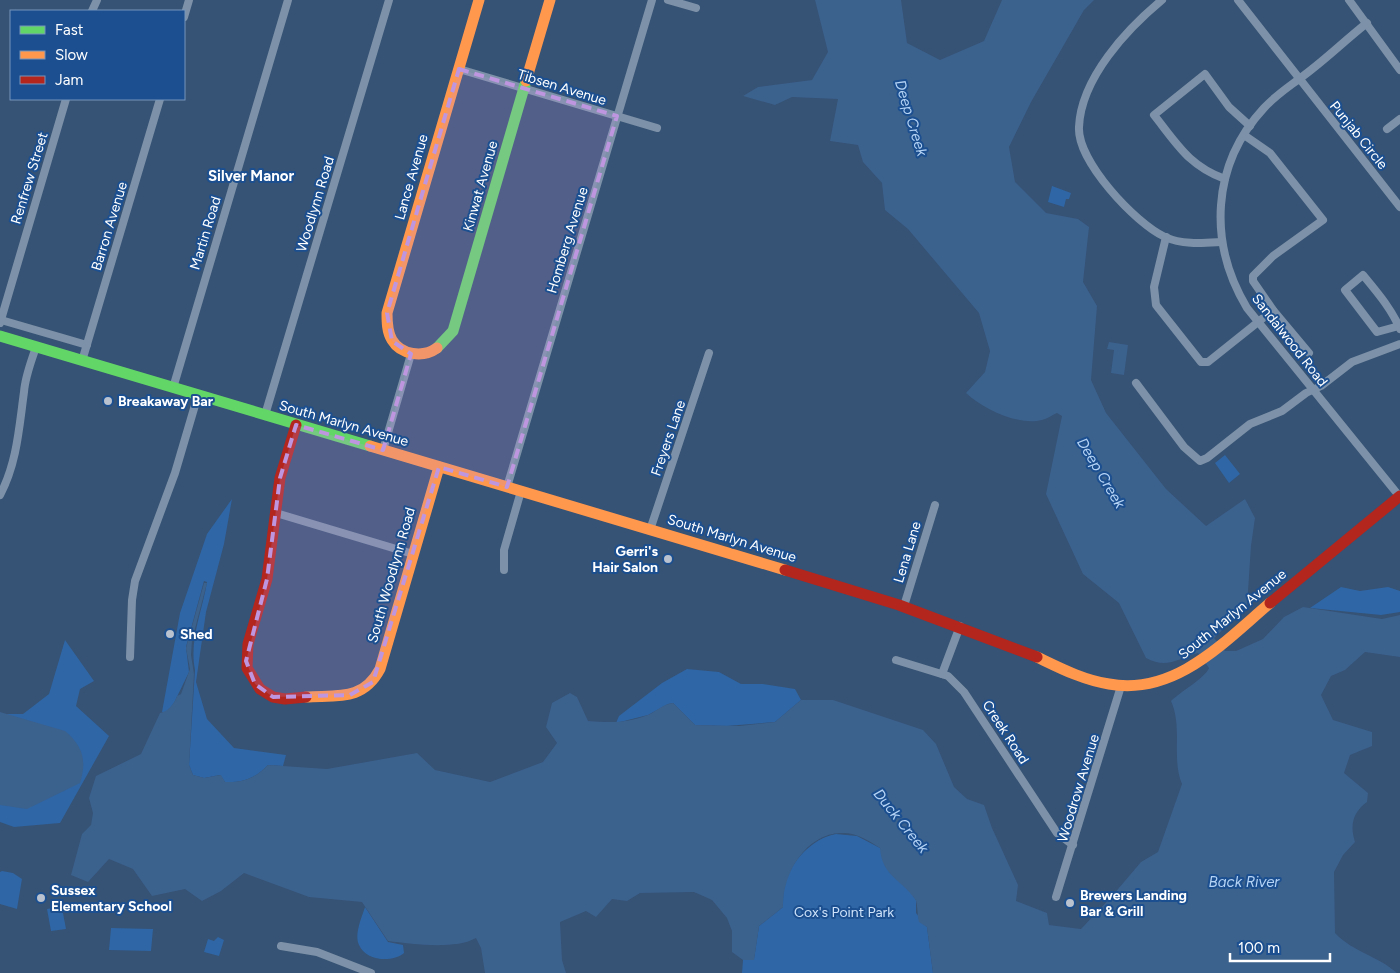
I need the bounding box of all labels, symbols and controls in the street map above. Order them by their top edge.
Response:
legend [10,10,185,100]
text: Fast [55,21,84,39]
text: Slow [55,46,88,64]
street label: Tibsen Avenue [515,66,609,109]
text: Jam [55,71,83,89]
water label: Deep Creek [891,78,931,159]
street label: Punjab Circle [1326,98,1391,173]
street label: Renfrew Street [7,130,52,226]
street label: Lance Avenue [391,132,432,222]
street label: Kinwat Avenue [459,138,502,233]
street label: Woodlynn Road [293,154,338,254]
district label: Silver Manor [208,167,294,185]
street label: Barron Avenue [88,179,131,273]
street label: Homberg Avenue [543,185,592,295]
street label: Martin Road [186,194,225,272]
street label: Sandalwood Road [1248,291,1331,390]
place label: Breakaway Bar [118,393,214,410]
marker: Breakaway Bar [102,395,114,407]
street label: South Marlyn Avenue [277,397,411,450]
street label: Freyers Lane [648,398,689,478]
water label: Deep Creek [1073,435,1129,512]
street label: South Woodlynn Road [364,505,419,645]
street label: South Marlyn Avenue [665,511,799,566]
street label: Lena Lane [890,519,925,585]
place label: Gerri's Hair Salon [592,543,658,576]
marker: Gerri's Hair Salon [662,553,674,565]
street label: South Marlyn Avenue [1175,565,1290,663]
place label: Shed [180,626,213,643]
marker: Shed [164,628,176,640]
street label: Creek Road [979,697,1032,767]
street label: Woodrow Avenue [1054,732,1103,844]
water label: Duck Creek [870,785,933,857]
water label: Back River [1209,873,1280,891]
place label: Sussex Elementary School [51,882,172,915]
place label: Brewers Landing Bar & Grill [1080,887,1187,920]
marker: Sussex Elementary School [35,892,47,904]
marker: Brewers Landing Bar & Grill [1064,897,1076,909]
park label: Cox's Point Park [794,904,894,921]
scale bar [1230,930,1330,962]
text: 100 m [1238,939,1280,957]

